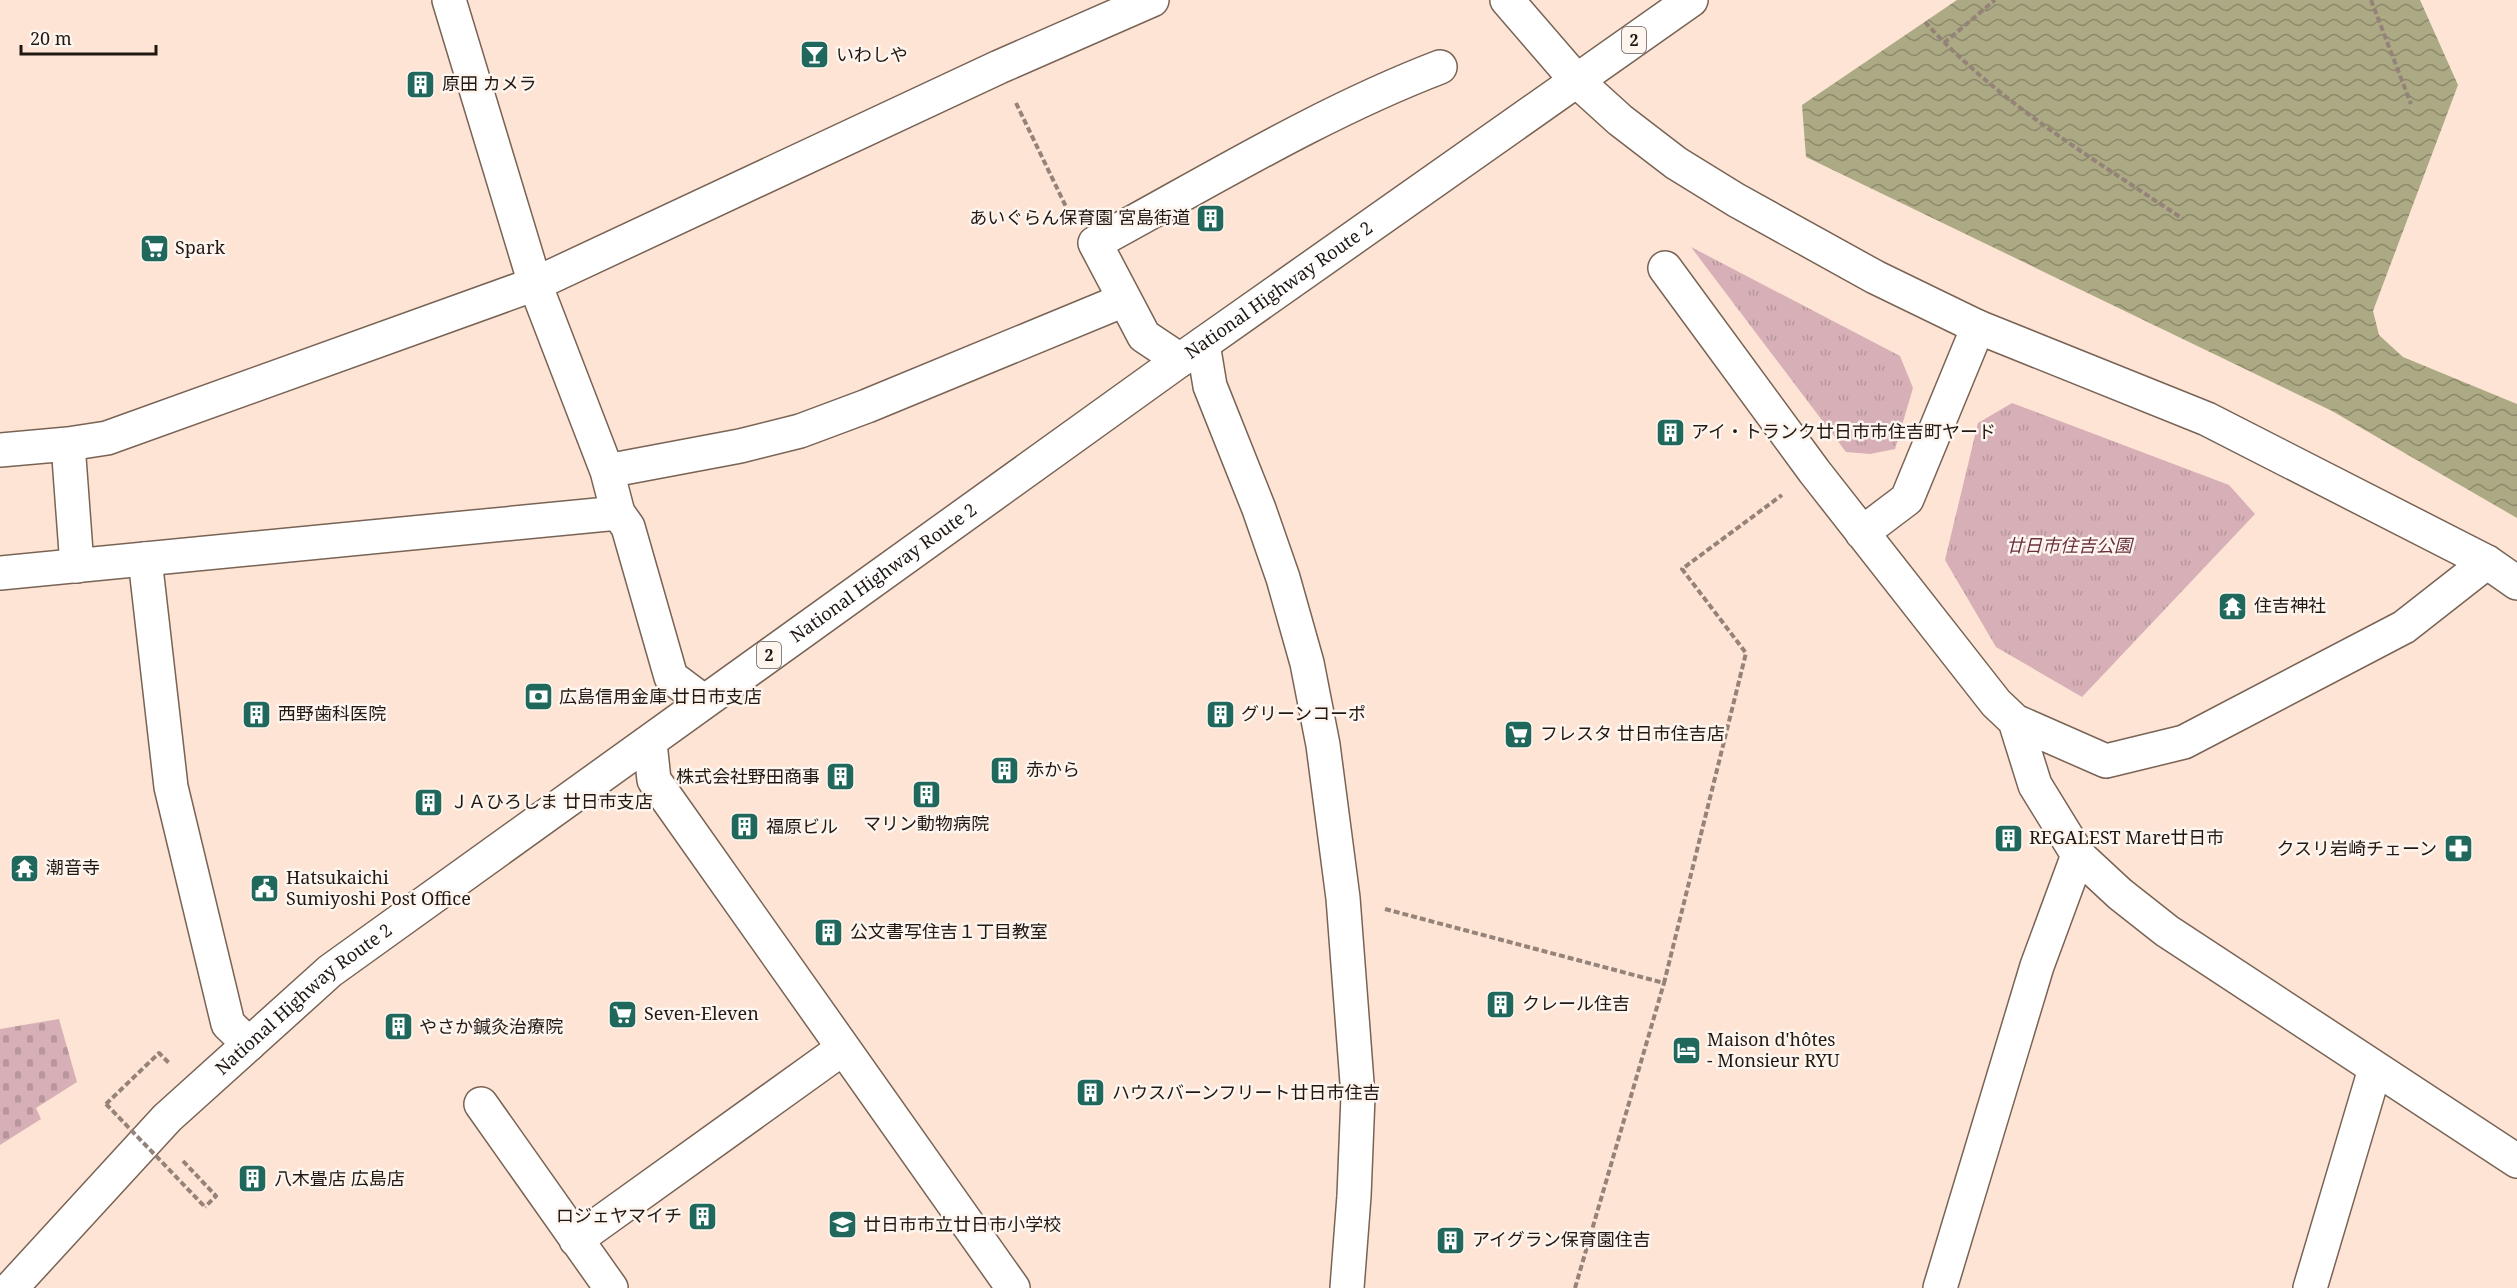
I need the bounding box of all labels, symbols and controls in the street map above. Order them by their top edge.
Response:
scale bar [21,18,156,56]
text: 20 m [30,26,72,50]
road number: 2 [1622,27,1646,53]
bar icon: いわしや [799,39,831,71]
place label: いわしや [836,42,908,66]
building icon: 原田 カメラ [405,68,437,100]
place label: 原田 カメラ [442,71,537,95]
building icon: あいぐらん保育園 宮島街道 [1195,202,1227,234]
place label: あいぐらん保育園 宮島街道 [969,205,1190,229]
street label: National Highway Route 2 [1180,215,1377,364]
supermarket icon: Spark [138,232,170,264]
place label: Spark [175,235,225,259]
building icon: アイ・トランク廿日市市住吉町ヤード [1654,416,1686,448]
place label: アイ・トランク廿日市市住吉町ヤード [1691,419,1996,443]
street label: National Highway Route 2 [785,497,981,647]
park label: 廿日市住吉公園 [2006,533,2135,557]
temple icon: 住吉神社 [2217,590,2249,622]
place label: 住吉神社 [2254,593,2326,617]
road number: 2 [757,642,781,668]
bank icon: 広島信用金庫 廿日市支店 [522,681,554,713]
place label: 広島信用金庫 廿日市支店 [559,684,762,708]
building icon: 西野歯科医院 [241,698,273,730]
building icon: グリーンコーポ [1204,698,1236,730]
place label: 西野歯科医院 [278,701,386,725]
place label: グリーンコーポ [1241,701,1366,725]
supermarket icon: フレスタ 廿日市住吉店 [1503,718,1535,750]
place label: フレスタ 廿日市住吉店 [1540,721,1725,745]
building icon: 赤から [989,754,1021,786]
place label: 赤から [1026,757,1080,781]
building icon: 株式会社野田商事 [825,761,857,793]
place label: 株式会社野田商事 [676,764,820,788]
building icon: マリン動物病院 [910,779,942,811]
building icon: ＪＡひろしま 廿日市支店 [413,786,445,818]
place label: ＪＡひろしま 廿日市支店 [450,789,653,813]
building icon: 福原ビル [729,811,761,843]
place label: マリン動物病院 [863,811,989,835]
place label: 福原ビル [766,814,838,838]
building icon: REGALEST Mare廿日市 [1992,822,2024,854]
place label: REGALEST Mare廿日市 [2029,825,2224,849]
pharmacy icon: クスリ岩崎チェーン [2442,833,2474,865]
place label: クスリ岩崎チェーン [2276,836,2437,860]
temple icon: 潮音寺 [9,852,41,884]
place label: 潮音寺 [46,855,100,879]
place label: Hatsukaichi Sumiyoshi Post Office [286,865,471,910]
public building icon: Hatsukaichi Sumiyoshi Post Office [249,872,281,904]
building icon: 公文書写住吉１丁目教室 [813,916,845,948]
street label: National Highway Route 2 [210,917,396,1080]
place label: 公文書写住吉１丁目教室 [850,919,1048,943]
building icon: クレール住吉 [1485,988,1517,1020]
place label: クレール住吉 [1522,991,1630,1015]
supermarket icon: Seven-Eleven [607,998,639,1030]
place label: Seven-Eleven [644,1001,759,1025]
building icon: やさか鍼灸治療院 [382,1011,414,1043]
place label: やさか鍼灸治療院 [419,1014,563,1038]
place label: Maison d'hôtes - Monsieur RYU [1707,1027,1840,1072]
hotel icon: Maison d'hôtes - Monsieur RYU [1670,1034,1702,1066]
building icon: ハウスバーンフリート廿日市住吉 [1075,1077,1107,1109]
place label: ハウスバーンフリート廿日市住吉 [1112,1080,1381,1104]
building icon: 八木畳店 広島店 [237,1163,269,1195]
place label: 八木畳店 広島店 [274,1166,405,1190]
building icon: ロジェヤマイチ [687,1200,719,1232]
place label: ロジェヤマイチ [556,1203,682,1227]
school or university icon: 廿日市市立廿日市小学校 [826,1209,858,1241]
place label: 廿日市市立廿日市小学校 [863,1212,1061,1236]
building icon: アイグラン保育園住吉 [1435,1224,1467,1256]
place label: アイグラン保育園住吉 [1472,1227,1651,1251]

